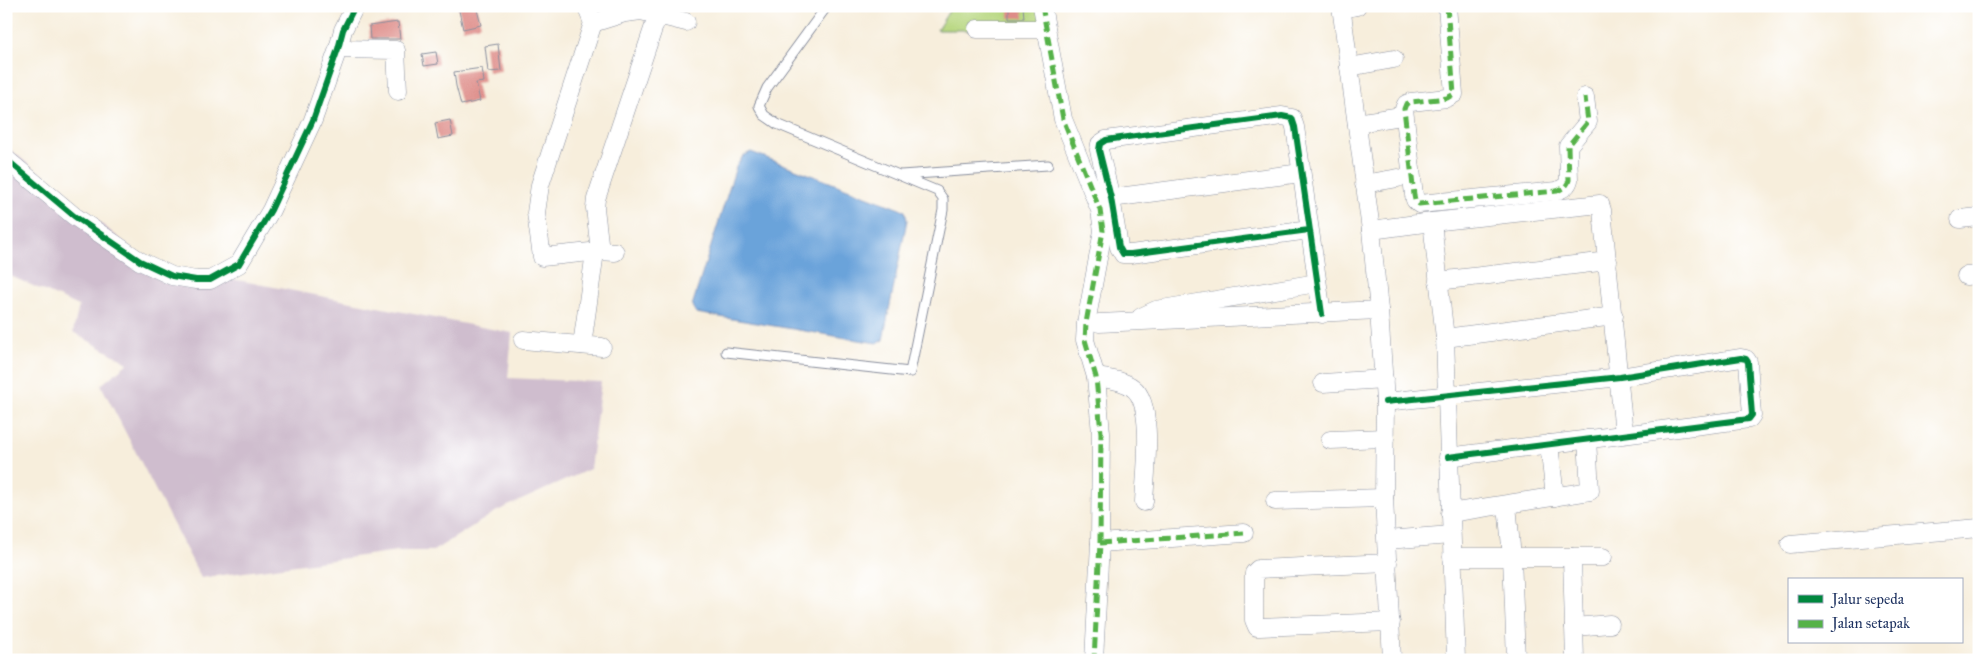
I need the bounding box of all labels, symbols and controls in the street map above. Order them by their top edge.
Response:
legend [1788,578,1962,644]
text: Jalur sepeda [1830,590,1905,609]
text: Jalan setapak [1830,614,1910,633]

